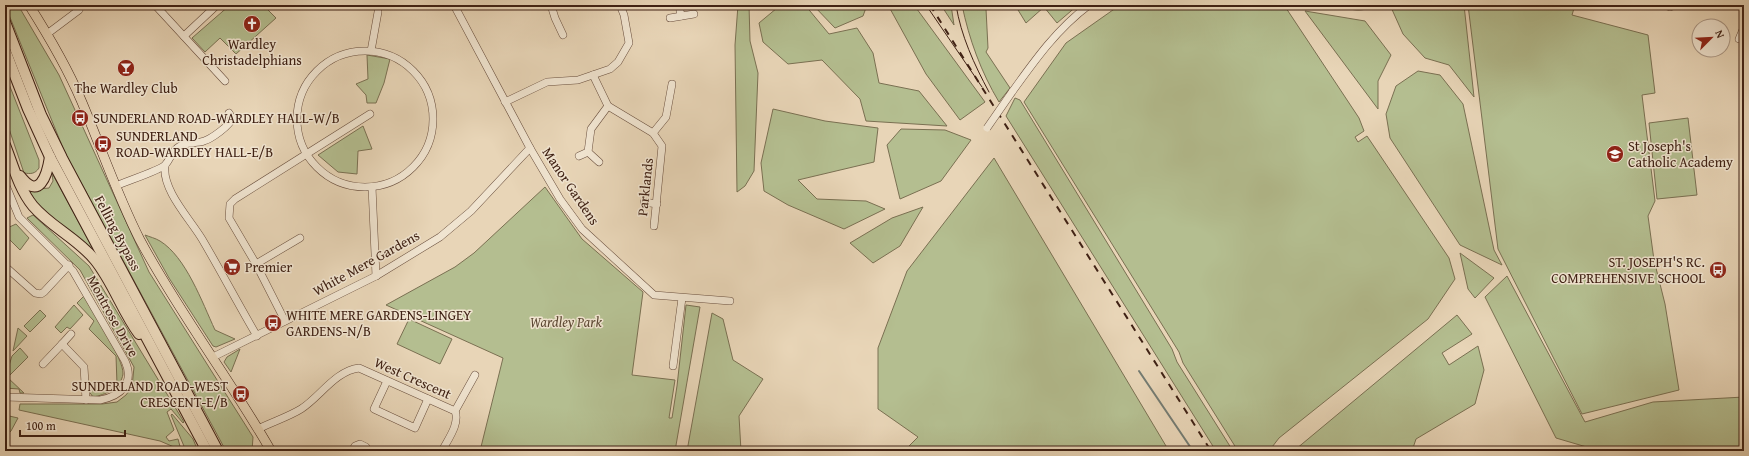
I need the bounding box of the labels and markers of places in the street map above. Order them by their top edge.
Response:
church icon: Wardley Christadelphians [242,14,262,34]
place label: Wardley Christadelphians [202,34,302,70]
bar icon: The Wardley Club [116,58,136,78]
place label: The Wardley Club [74,78,178,98]
bus stop icon: SUNDERLAND ROAD-WARDLEY HALL-W/B [70,108,90,128]
place label: SUNDERLAND ROAD-WARDLEY HALL-W/B [93,108,340,128]
place label: SUNDERLAND ROAD-WARDLEY HALL-E/B [116,126,273,162]
bus stop icon: SUNDERLAND ROAD-WARDLEY HALL-E/B [93,134,113,154]
place label: St Joseph's Catholic Academy [1628,136,1733,172]
school or university icon: St Joseph's Catholic Academy [1605,144,1625,164]
place label: ST. JOSEPH'S RC. COMPREHENSIVE SCHOOL [1551,252,1705,288]
supermarket icon: Premier [222,257,242,277]
place label: Premier [245,257,293,277]
bus stop icon: ST. JOSEPH'S RC. COMPREHENSIVE SCHOOL [1708,260,1728,280]
place label: WHITE MERE GARDENS-LINGEY GARDENS-N/B [286,305,472,341]
bus stop icon: WHITE MERE GARDENS-LINGEY GARDENS-N/B [263,313,283,333]
place label: SUNDERLAND ROAD-WEST CRESCENT-E/B [71,376,228,412]
bus stop icon: SUNDERLAND ROAD-WEST CRESCENT-E/B [231,384,251,404]

